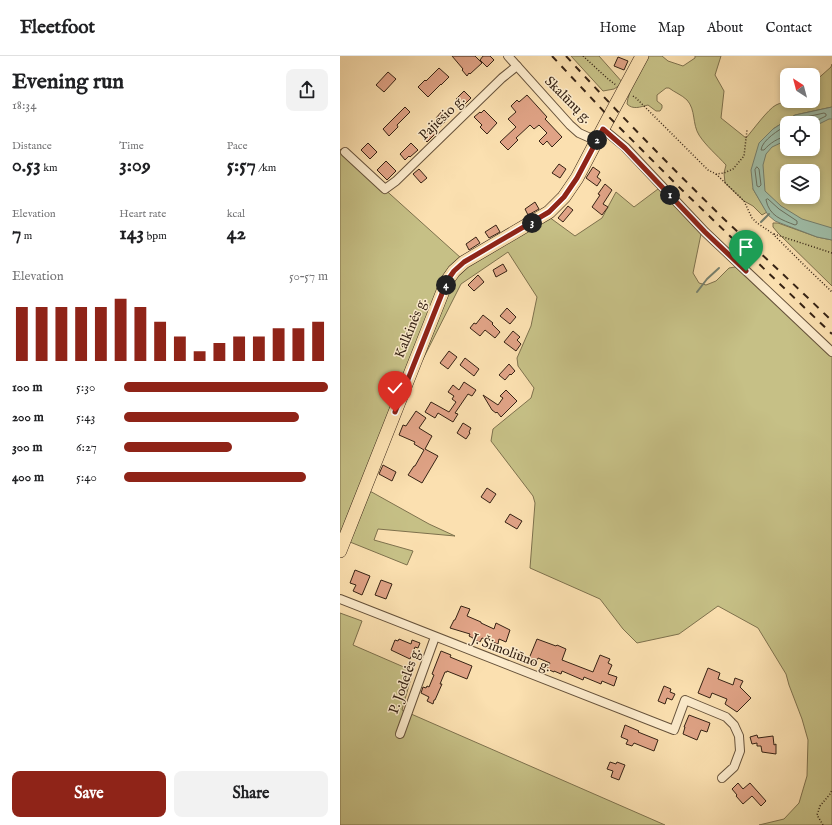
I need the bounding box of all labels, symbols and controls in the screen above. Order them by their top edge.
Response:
text: Fleetfoot [20,16,95,40]
text: Home [600,19,636,37]
text: Map [658,19,685,37]
text: About [707,19,743,37]
text: Contact [765,19,812,37]
text: Evening run [12,68,124,96]
north arrow [780,68,820,108]
map controls [780,68,820,204]
button: share [286,69,328,111]
street label: Skalūnų g. [540,72,596,128]
street label: Pajiesio g. [415,92,469,144]
text: 18:34 [12,97,37,114]
button: locate [780,116,820,156]
pin: 2 [587,130,607,150]
text: 2 [594,133,600,147]
text: Distance [12,139,52,153]
text: Time [119,139,144,153]
text: Pace [227,139,247,153]
text: 0.53 [12,153,41,178]
text: 3:09 [119,153,151,178]
text: 5:57 [227,153,256,178]
text: km [41,161,58,175]
text: /km [256,161,276,175]
button: layers [780,164,820,204]
pin: 1 [660,185,680,205]
text: 1 [668,188,672,202]
text: Elevation [12,207,56,221]
text: Heart rate [119,207,166,221]
text: kcal [227,207,245,221]
pin: 3 [522,213,542,233]
text: 3 [530,216,534,230]
text: 7 [12,221,21,246]
text: 143 [119,221,144,246]
text: 42 [227,221,246,246]
text: m [21,229,32,243]
text: bpm [144,229,167,243]
pin [729,230,763,271]
icon: arrive [735,236,757,258]
text: Elevation [12,268,64,285]
text: 50–57 m [289,268,328,285]
pin: 4 [436,275,456,295]
text: 4 [443,278,449,292]
street label: Kalkinės g. [391,295,431,361]
pin [378,371,412,412]
icon: check [384,377,406,399]
text: 100 m [12,379,42,396]
text: 5:30 [76,379,95,396]
text: 200 m [12,409,44,426]
text: 5:43 [76,409,95,426]
text: 300 m [12,439,43,456]
text: 6:27 [76,439,97,456]
text: 400 m [12,469,44,486]
text: 5:40 [76,469,97,486]
street label: J. Šimoliūno g. [467,628,554,676]
street label: P. Jodelės g. [385,646,425,716]
button: Save [12,771,166,817]
button: Share [174,771,328,817]

